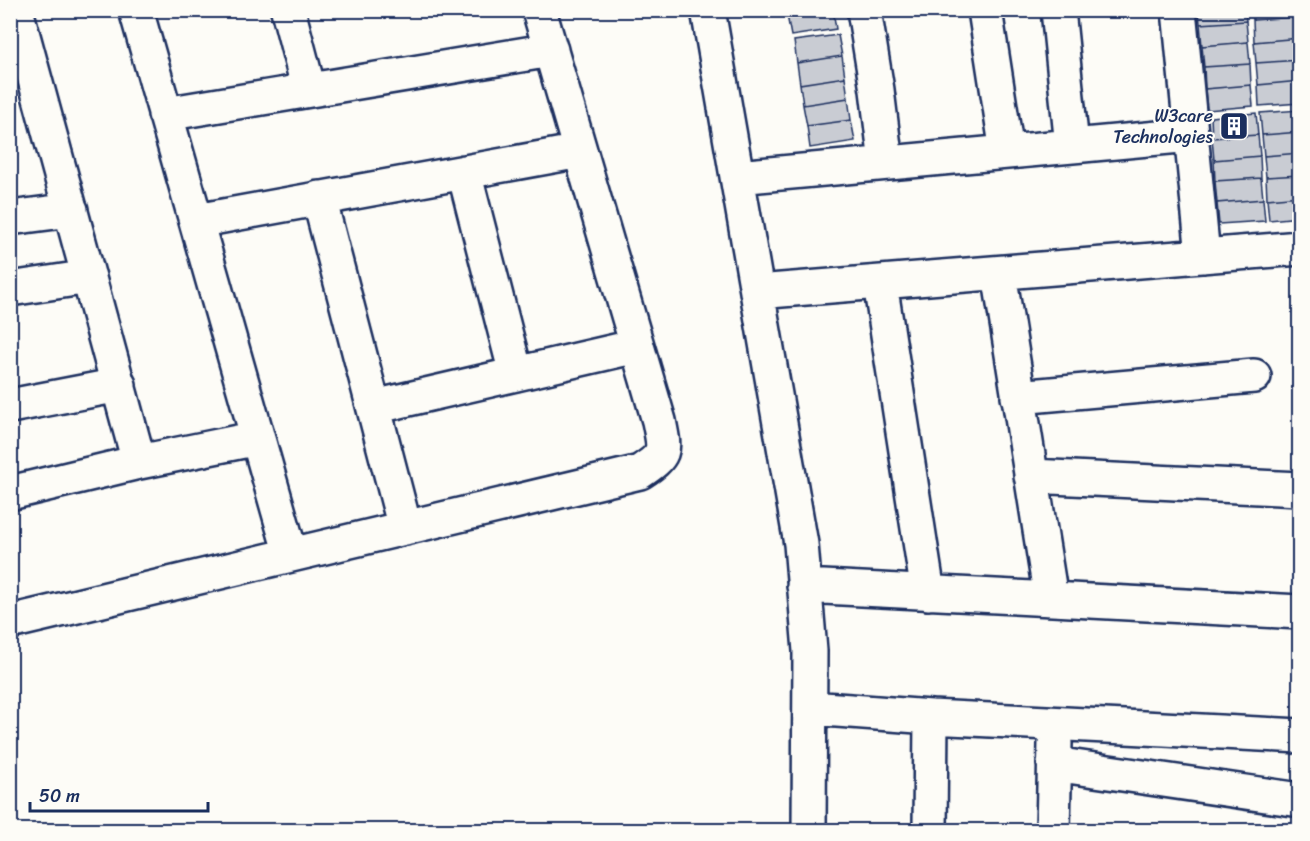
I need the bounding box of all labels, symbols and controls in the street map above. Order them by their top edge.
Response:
place label: W3care Technologies [1113,100,1214,153]
building icon: W3care Technologies [1218,110,1250,142]
scale bar [30,775,208,813]
text: 50 m [39,780,80,812]

